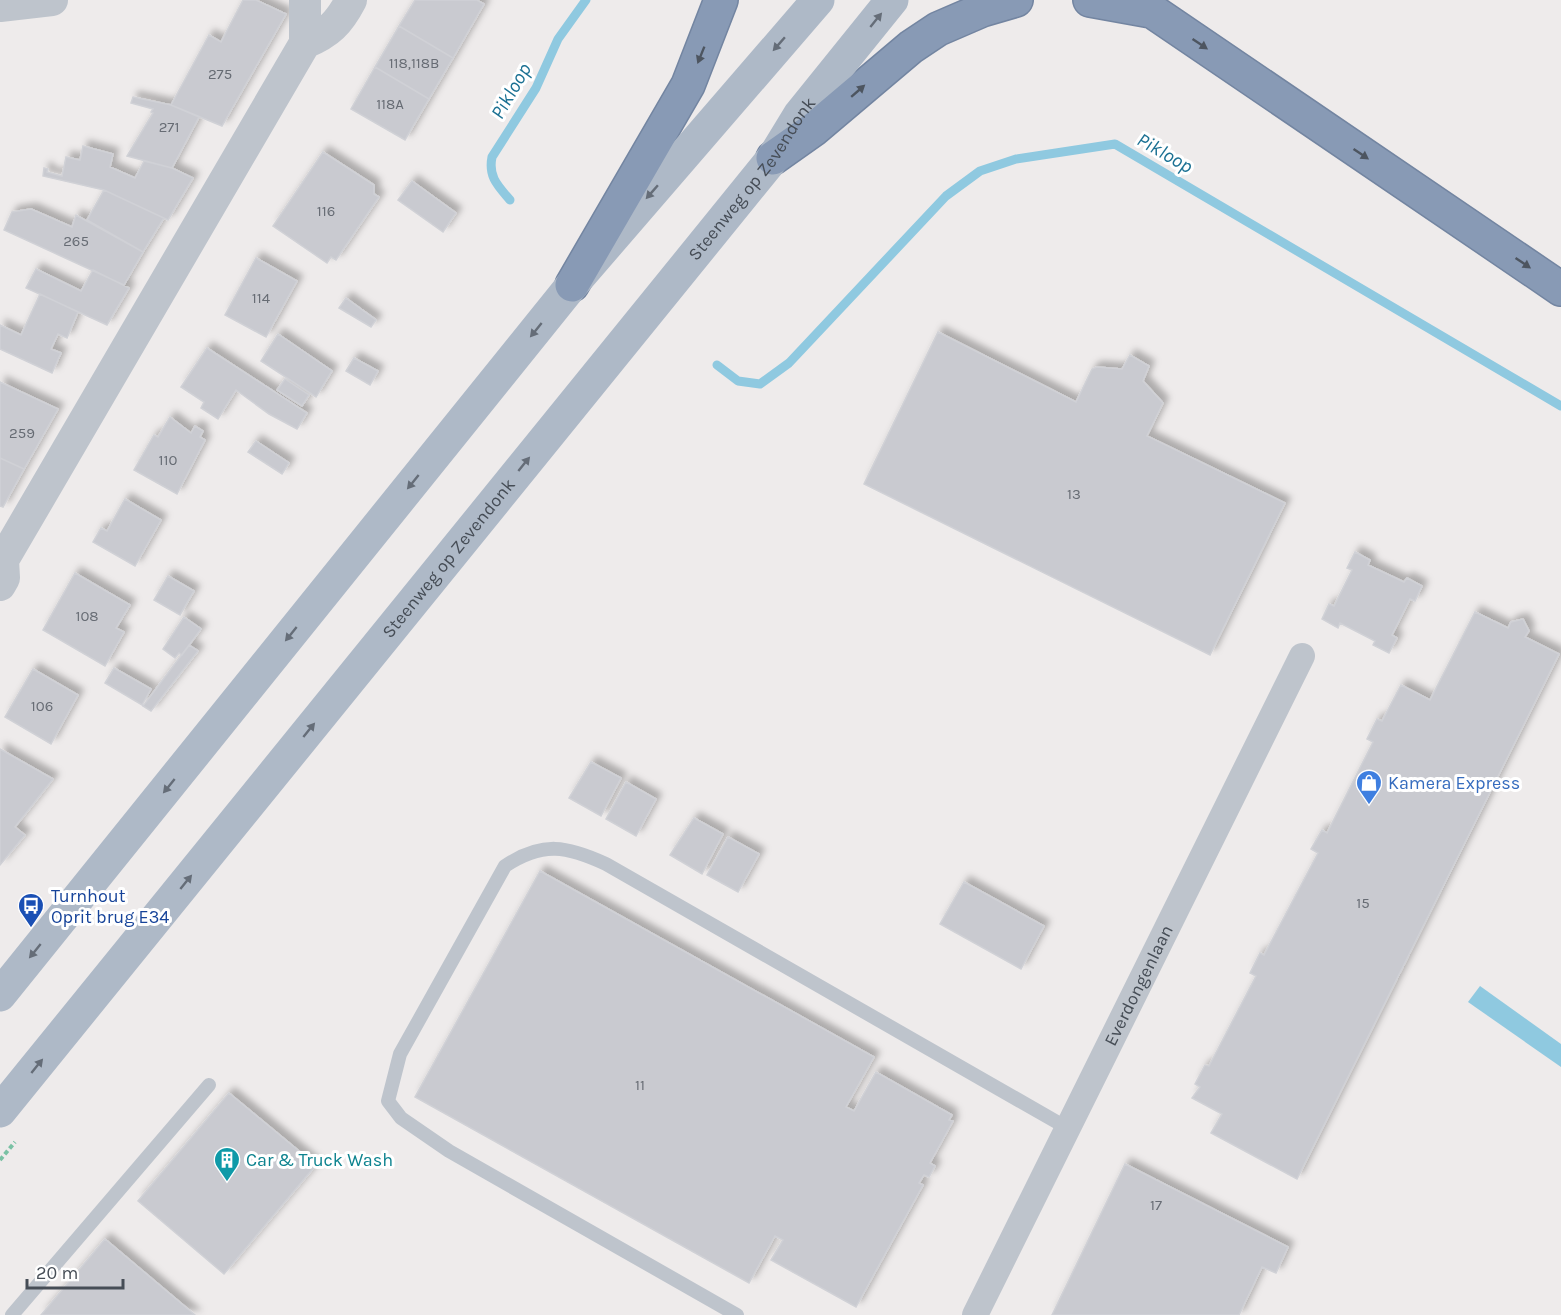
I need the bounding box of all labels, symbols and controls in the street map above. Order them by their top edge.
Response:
one-way arrow [870,12,883,28]
one-way arrow [773,36,786,52]
one-way arrow [1192,38,1208,49]
one-way arrow [696,46,705,64]
house number: 118,118B [389,54,439,72]
water label: Pikloop [486,59,536,123]
house number: 275 [208,65,232,83]
one-way arrow [850,85,865,98]
street label: Steenweg op Zevendonk [683,92,820,265]
house number: 118A [376,95,404,113]
house number: 271 [159,118,179,136]
water label: Pikloop [1133,128,1197,178]
one-way arrow [1353,148,1370,159]
one-way arrow [646,184,659,199]
house number: 116 [317,202,335,220]
house number: 265 [63,232,89,250]
one-way arrow [1514,257,1530,269]
house number: 114 [252,289,271,307]
one-way arrow [530,323,542,338]
house number: 259 [9,424,35,442]
house number: 110 [159,451,178,469]
one-way arrow [518,457,530,472]
street label: Steenweg op Zevendonk [377,474,520,642]
one-way arrow [408,475,420,490]
house number: 13 [1067,485,1081,503]
house number: 108 [75,607,99,625]
one-way arrow [285,626,298,641]
house number: 106 [31,697,53,715]
one-way arrow [302,723,315,738]
shop icon: Kamera Express [1354,768,1384,806]
place label: Kamera Express [1388,772,1520,794]
one-way arrow [162,778,175,794]
one-way arrow [180,874,192,889]
place label: Turnhout Oprit brug E34 [51,885,169,928]
bus stop icon: Turnhout Oprit brug E34 [16,891,46,929]
house number: 15 [1356,894,1370,912]
street label: Everdongenlaan [1099,921,1178,1050]
one-way arrow [29,943,42,959]
one-way arrow [30,1058,42,1073]
house number: 11 [635,1076,645,1094]
building icon: Car & Truck Wash [212,1145,242,1183]
place label: Car & Truck Wash [246,1149,393,1171]
house number: 17 [1150,1196,1162,1214]
scale bar [27,1252,123,1290]
text: 20 m [36,1262,78,1284]

